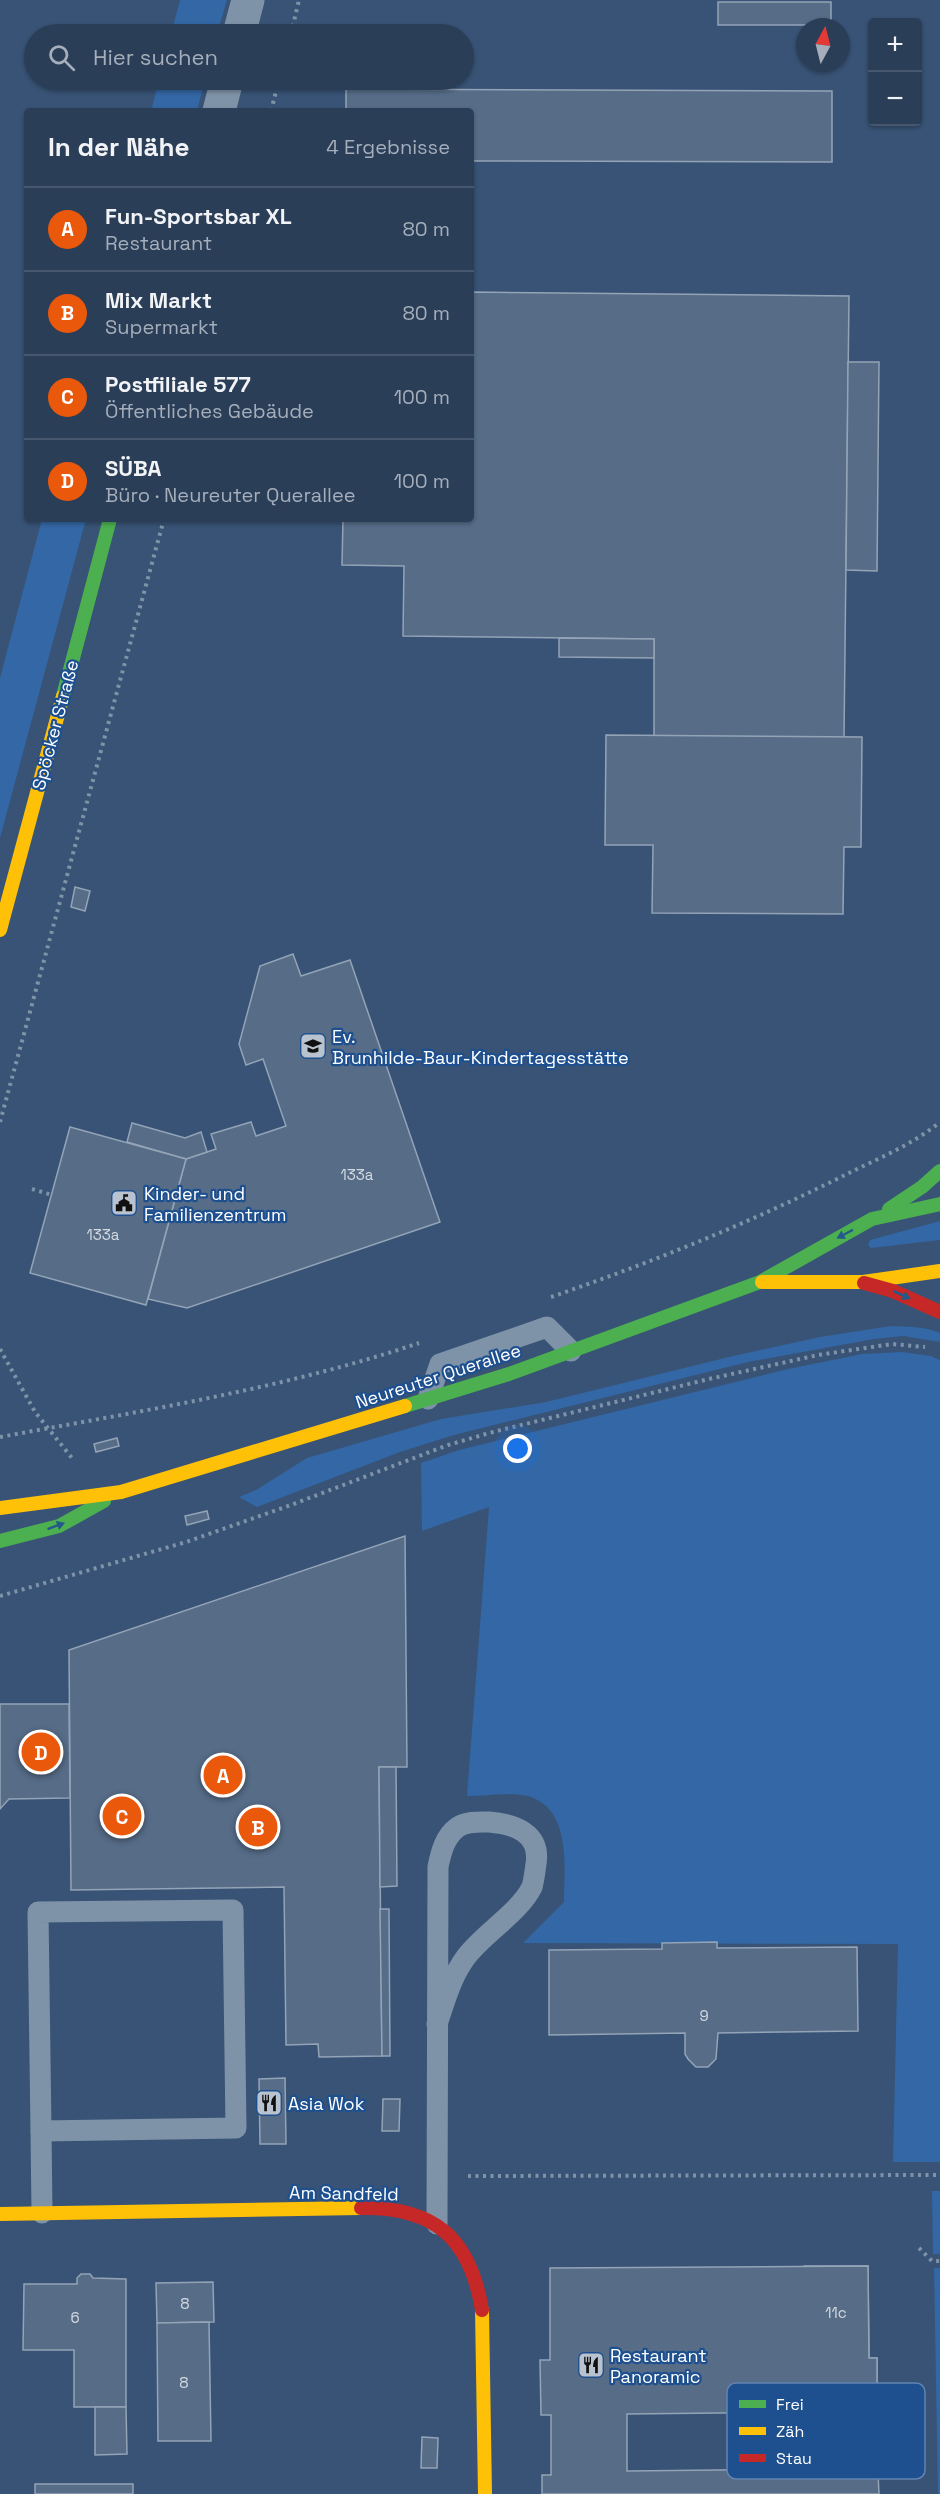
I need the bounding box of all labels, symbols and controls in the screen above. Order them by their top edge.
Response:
north arrow [796,18,850,72]
map controls [868,18,922,126]
button: + [868,18,922,72]
search box [24,24,474,90]
icon: search [45,41,78,74]
text: Hier suchen [93,43,218,71]
button: − [868,72,922,126]
text: In der Nähe [48,130,189,164]
text: 4 Ergebnisse [326,134,450,160]
text: Fun-Sportsbar XL [105,202,292,230]
text: A [61,216,74,242]
text: 80 m [402,216,450,242]
text: Restaurant [105,230,212,256]
text: Mix Markt [105,286,212,314]
text: B [61,300,74,326]
text: 80 m [402,300,450,326]
text: Supermarkt [105,314,218,340]
text: Postfiliale 577 [105,370,251,398]
text: C [61,384,74,410]
text: 100 m [394,384,450,410]
text: Öffentliches Gebäude [105,398,314,424]
text: SÜBA [105,454,162,482]
text: D [61,468,74,494]
text: 100 m [394,468,450,494]
text: Büro · Neureuter Querallee [105,482,356,508]
street label: Spöcker Straße [27,657,83,793]
place label: Ev. Brunhilde-Baur-Kindertagesstätte [332,1025,629,1069]
school or university icon: Ev. Brunhilde-Baur-Kindertagesstätte [298,1031,328,1061]
house number: 133a [340,1165,374,1184]
place label: Kinder- und Familienzentrum [144,1182,286,1226]
public building icon: Kinder- und Familienzentrum [109,1188,139,1218]
house number: 133a [86,1225,120,1244]
one-way arrow [836,1229,853,1239]
one-way arrow [893,1291,911,1301]
street label: Neureuter Querallee [352,1338,524,1414]
your location [503,1434,532,1463]
one-way arrow [48,1521,66,1531]
pin: D [22,1730,60,1774]
pin: A [204,1752,242,1798]
pin: C [102,1794,142,1838]
pin: B [238,1804,278,1850]
house number: 9 [699,2006,709,2025]
restaurant icon: Asia Wok [254,2088,284,2118]
place label: Asia Wok [288,2092,365,2115]
street label: Am Sandfeld [289,2181,399,2205]
house number: 8 [180,2294,190,2313]
house number: 11c [825,2303,847,2322]
house number: 6 [70,2308,80,2327]
place label: Restaurant Panoramic [610,2344,707,2388]
restaurant icon: Restaurant Panoramic [576,2350,606,2380]
house number: 8 [179,2373,189,2392]
legend [727,2383,925,2479]
text: Frei [776,2394,804,2415]
text: Zäh [776,2421,804,2442]
text: Stau [776,2448,812,2469]

